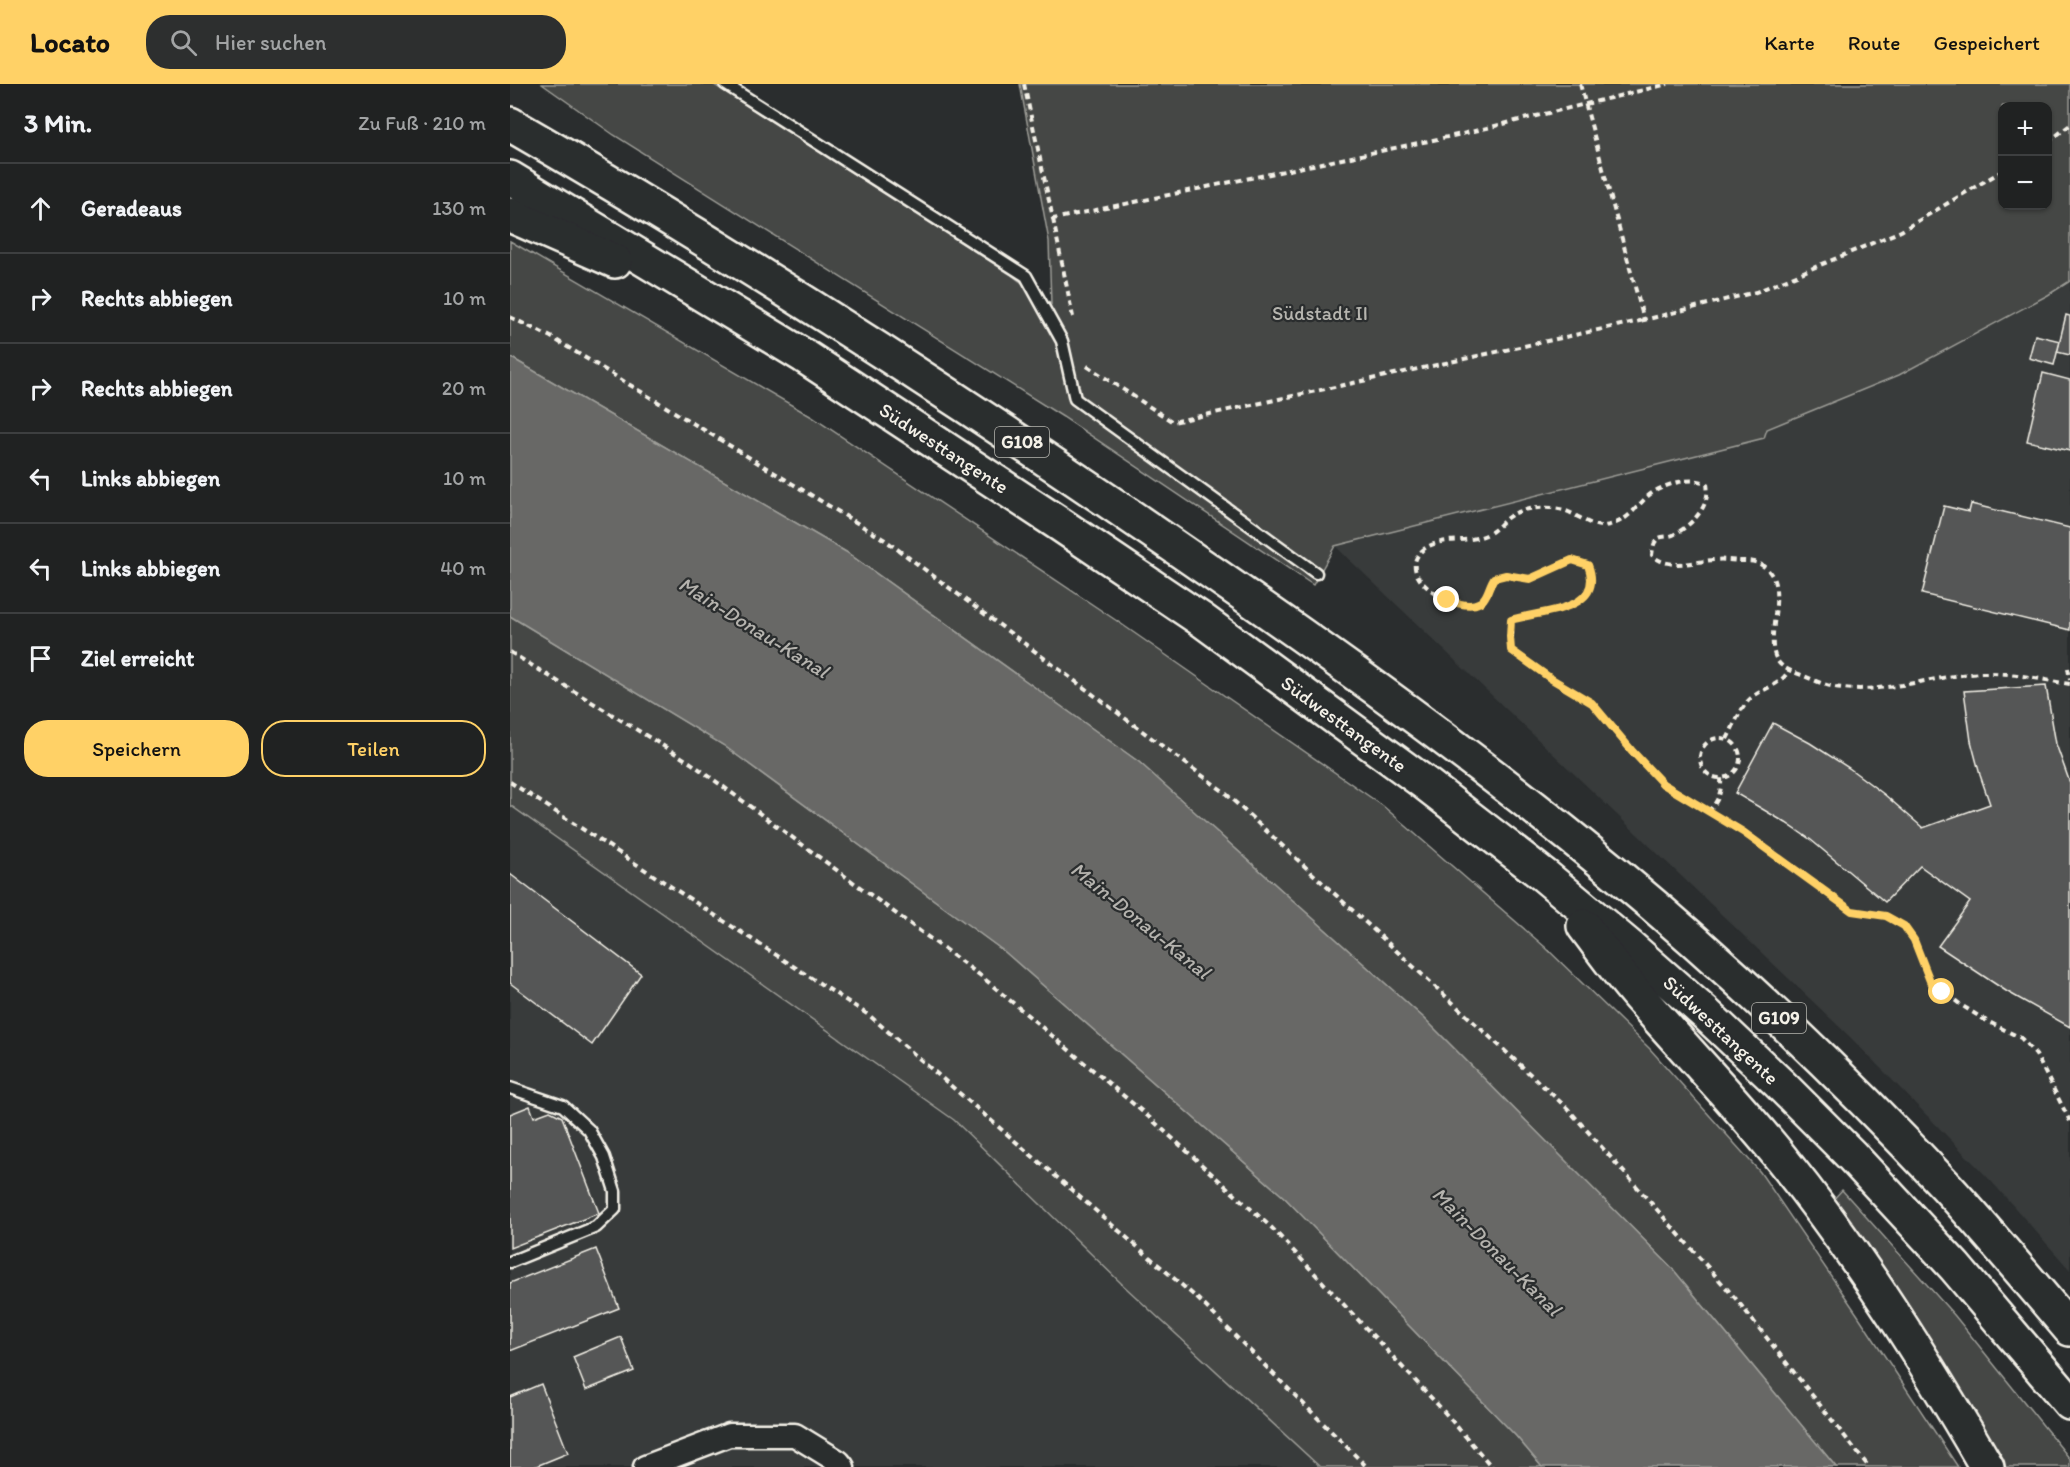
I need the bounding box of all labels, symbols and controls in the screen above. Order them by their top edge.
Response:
search box [146,15,566,69]
text: Locato [30,25,110,59]
icon: search [167,26,200,59]
text: Hier suchen [215,29,326,56]
text: Karte [1764,30,1815,55]
text: Route [1848,30,1901,55]
text: Gespeichert [1934,30,2040,55]
map controls [1998,102,2052,210]
button: + [1998,102,2052,156]
text: 3 Min. [24,107,92,139]
text: Zu Fuß · 210 m [358,111,486,135]
button: − [1998,156,2052,210]
icon: ahead [24,192,57,225]
text: Geradeaus [81,195,182,222]
text: 130 m [432,196,486,220]
icon: right [24,282,57,315]
text: Rechts abbiegen [81,285,233,312]
text: 10 m [443,286,486,310]
park label: Südstadt II [1272,301,1368,325]
icon: right [24,372,57,405]
text: Rechts abbiegen [81,375,233,402]
text: 20 m [442,376,486,400]
street label: Südwesttangente [875,397,1013,499]
road number: G108 [995,427,1049,457]
icon: left [24,462,57,495]
text: Links abbiegen [81,465,220,492]
text: 10 m [443,466,486,490]
icon: left [24,552,57,585]
text: Links abbiegen [81,555,220,582]
text: 40 m [440,556,486,580]
water label: Main-Donau-Kanal [674,571,835,684]
route end [1433,586,1459,612]
icon: arrive [24,642,57,675]
text: Ziel erreicht [81,645,194,672]
street label: Südwesttangente [1277,670,1411,778]
button: Speichern [24,720,249,777]
button: Teilen [261,720,486,777]
water label: Main-Donau-Kanal [1066,856,1217,985]
street label: Südwesttangente [1658,970,1784,1090]
route start [1928,978,1954,1004]
road number: G109 [1752,1003,1806,1033]
water label: Main-Donau-Kanal [1427,1181,1568,1322]

